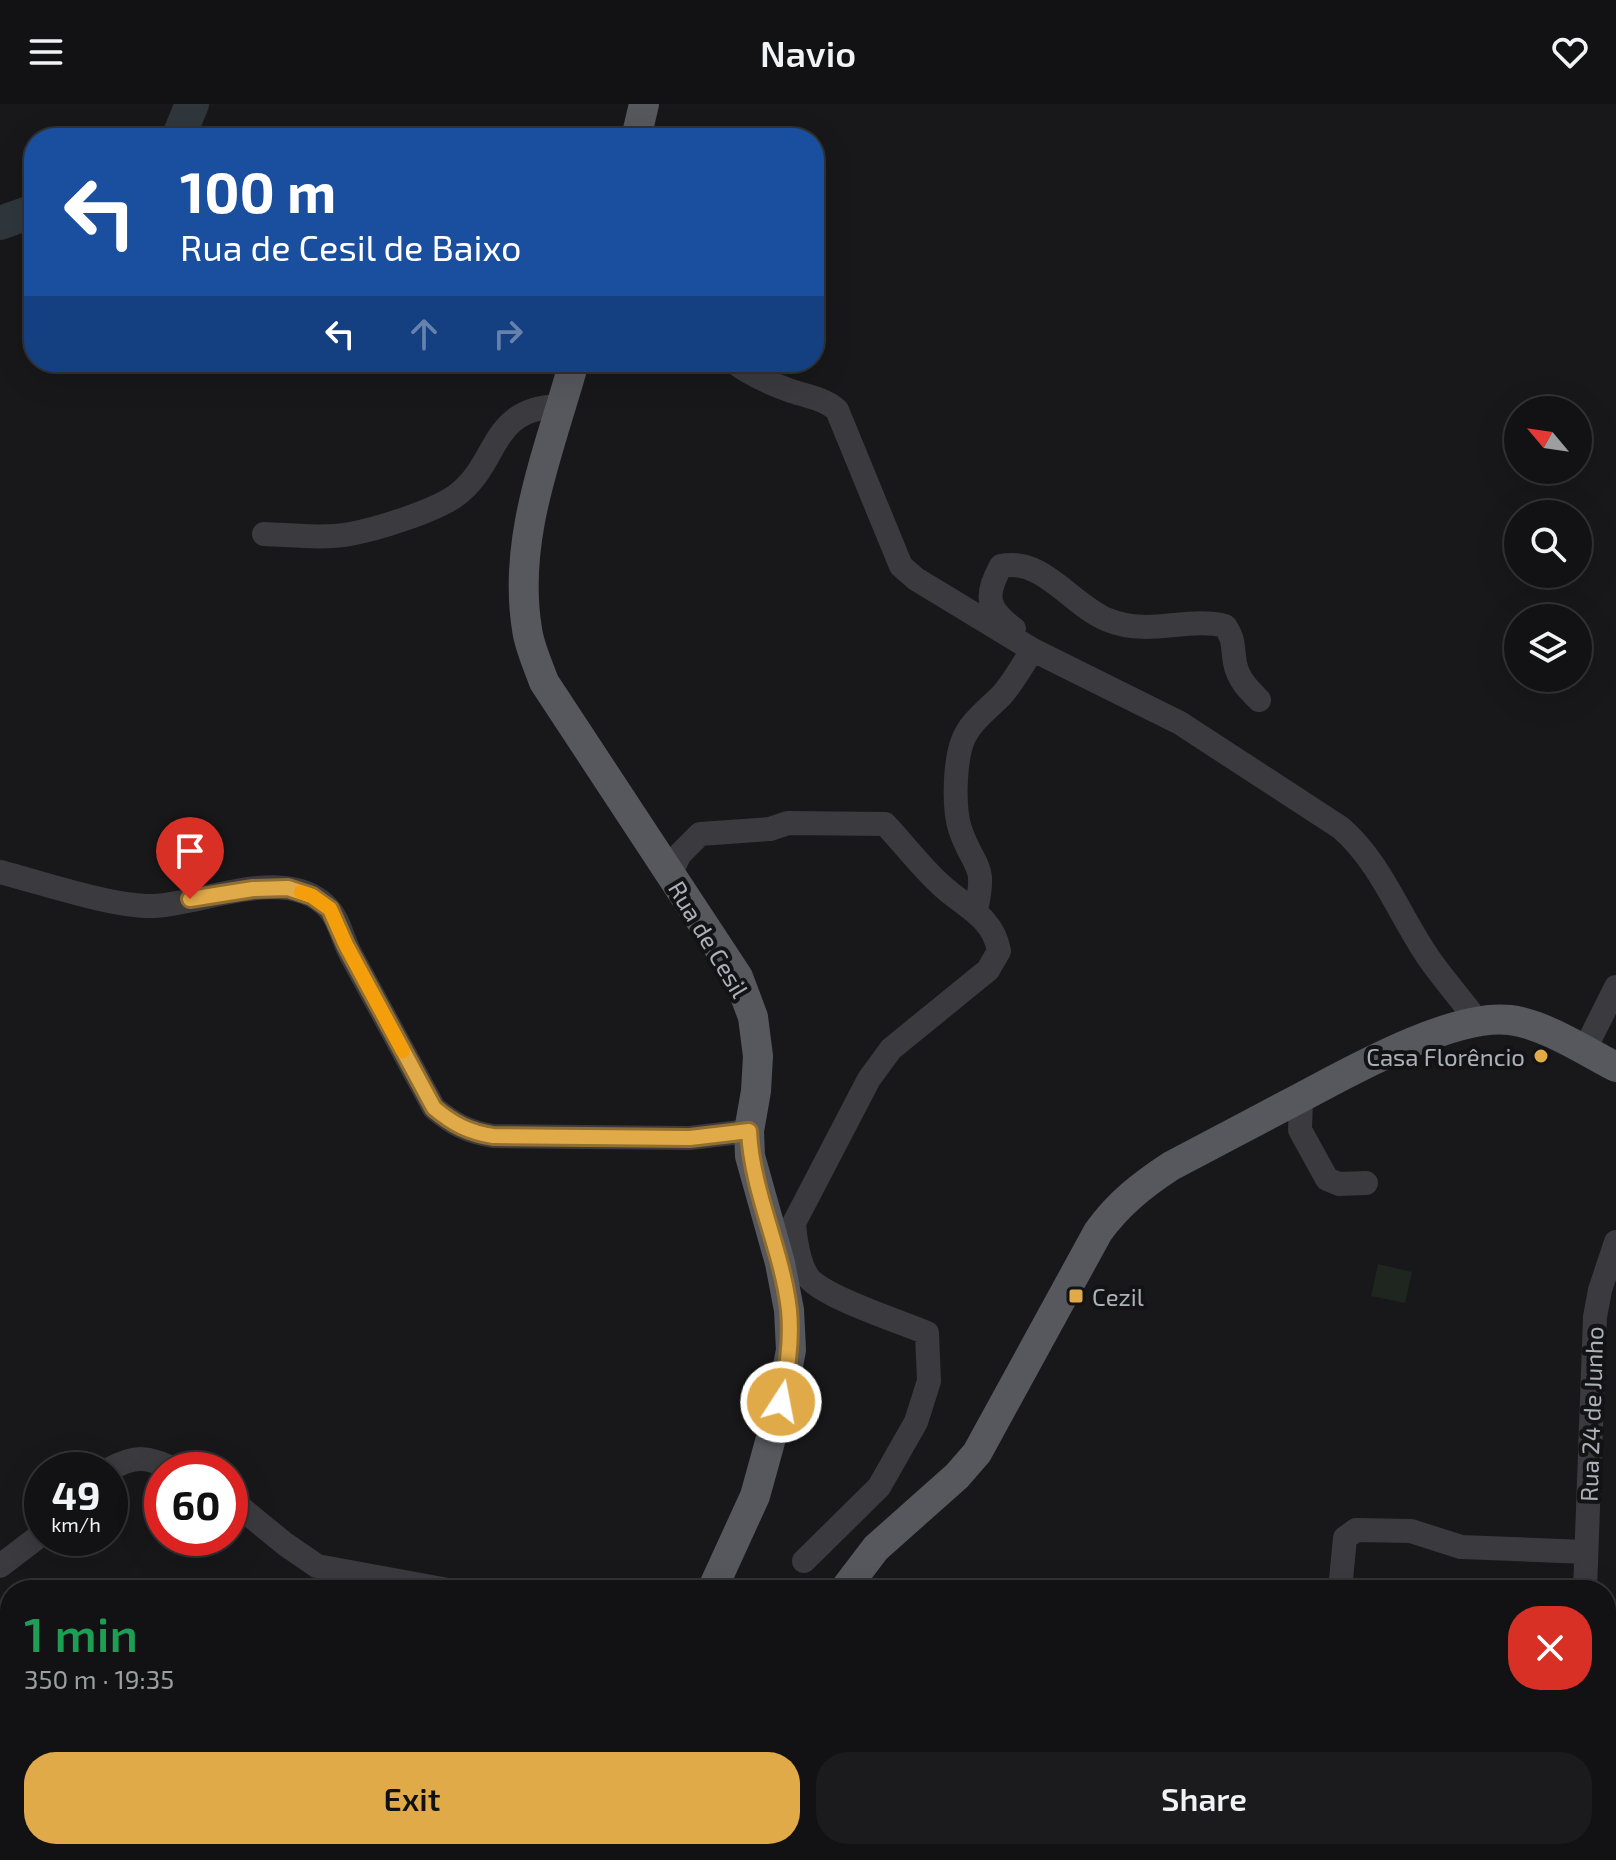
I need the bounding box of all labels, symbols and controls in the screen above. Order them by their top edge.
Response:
icon: menu [24,30,68,74]
icon: heart [1548,30,1592,74]
text: Navio [760,31,856,74]
text: 100 m [180,157,336,224]
icon: left [48,160,152,264]
text: Rua de Cesil de Baixo [180,225,522,268]
icon: left [318,312,362,356]
icon: ahead [402,312,446,356]
icon: right [486,312,530,356]
north arrow [1504,396,1592,484]
map controls [1504,396,1592,692]
button: search [1504,500,1592,588]
button: layers [1504,604,1592,692]
pin [156,817,224,899]
icon: arrive [168,829,212,873]
street label: Rua de Cesil [663,875,755,1003]
place label: Casa Florêncio [1366,1042,1525,1071]
marker: Casa Florêncio [1532,1047,1550,1065]
place label: Cezil [1092,1282,1144,1311]
marker: Cezil [1067,1287,1085,1305]
street label: Rua 24 de Junho [1573,1326,1609,1502]
position arrow [739,1360,823,1444]
speed limit sign: 60 [144,1452,248,1556]
text: 49 [51,1470,101,1518]
text: km/h [51,1512,101,1536]
text: 1 min [24,1604,138,1662]
button: close [1508,1606,1592,1690]
text: 350 m · 19:35 [24,1663,174,1694]
button: Exit [24,1752,800,1844]
button: Share [816,1752,1592,1844]

